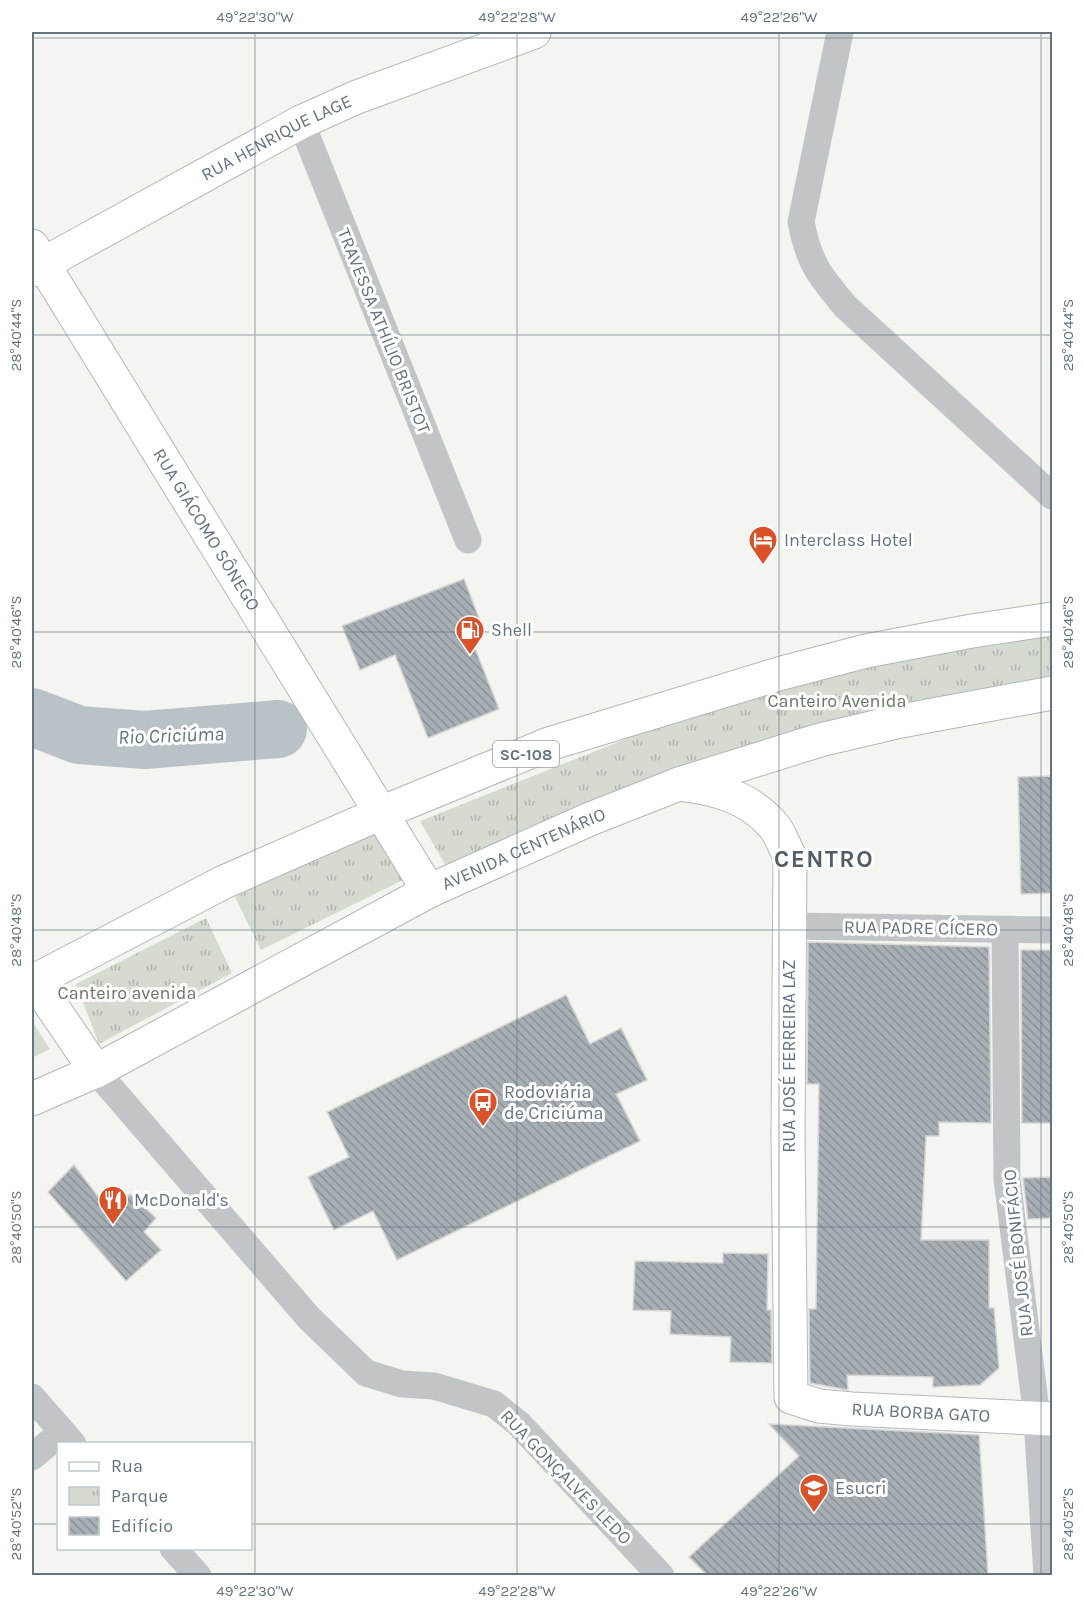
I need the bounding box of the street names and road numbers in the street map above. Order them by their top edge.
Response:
street label: RUA HENRIQUE LAGE [197,90,355,186]
street label: TRAVESSA ATHÍLIO BRISTOT [333,225,436,437]
street label: RUA GIÁCOMO SÔNEGO [148,444,265,615]
road number: SC-108 [493,741,559,767]
street label: AVENIDA CENTENÁRIO [438,803,609,895]
street label: RUA PADRE CÍCERO [844,915,998,940]
street label: RUA JOSÉ FERREIRA LAZ [777,959,800,1153]
street label: RUA JOSÉ BONIFÁCIO [997,1168,1038,1338]
street label: RUA BORBA GATO [851,1398,991,1427]
street label: RUA GONÇALVES LEDO [496,1405,636,1549]

